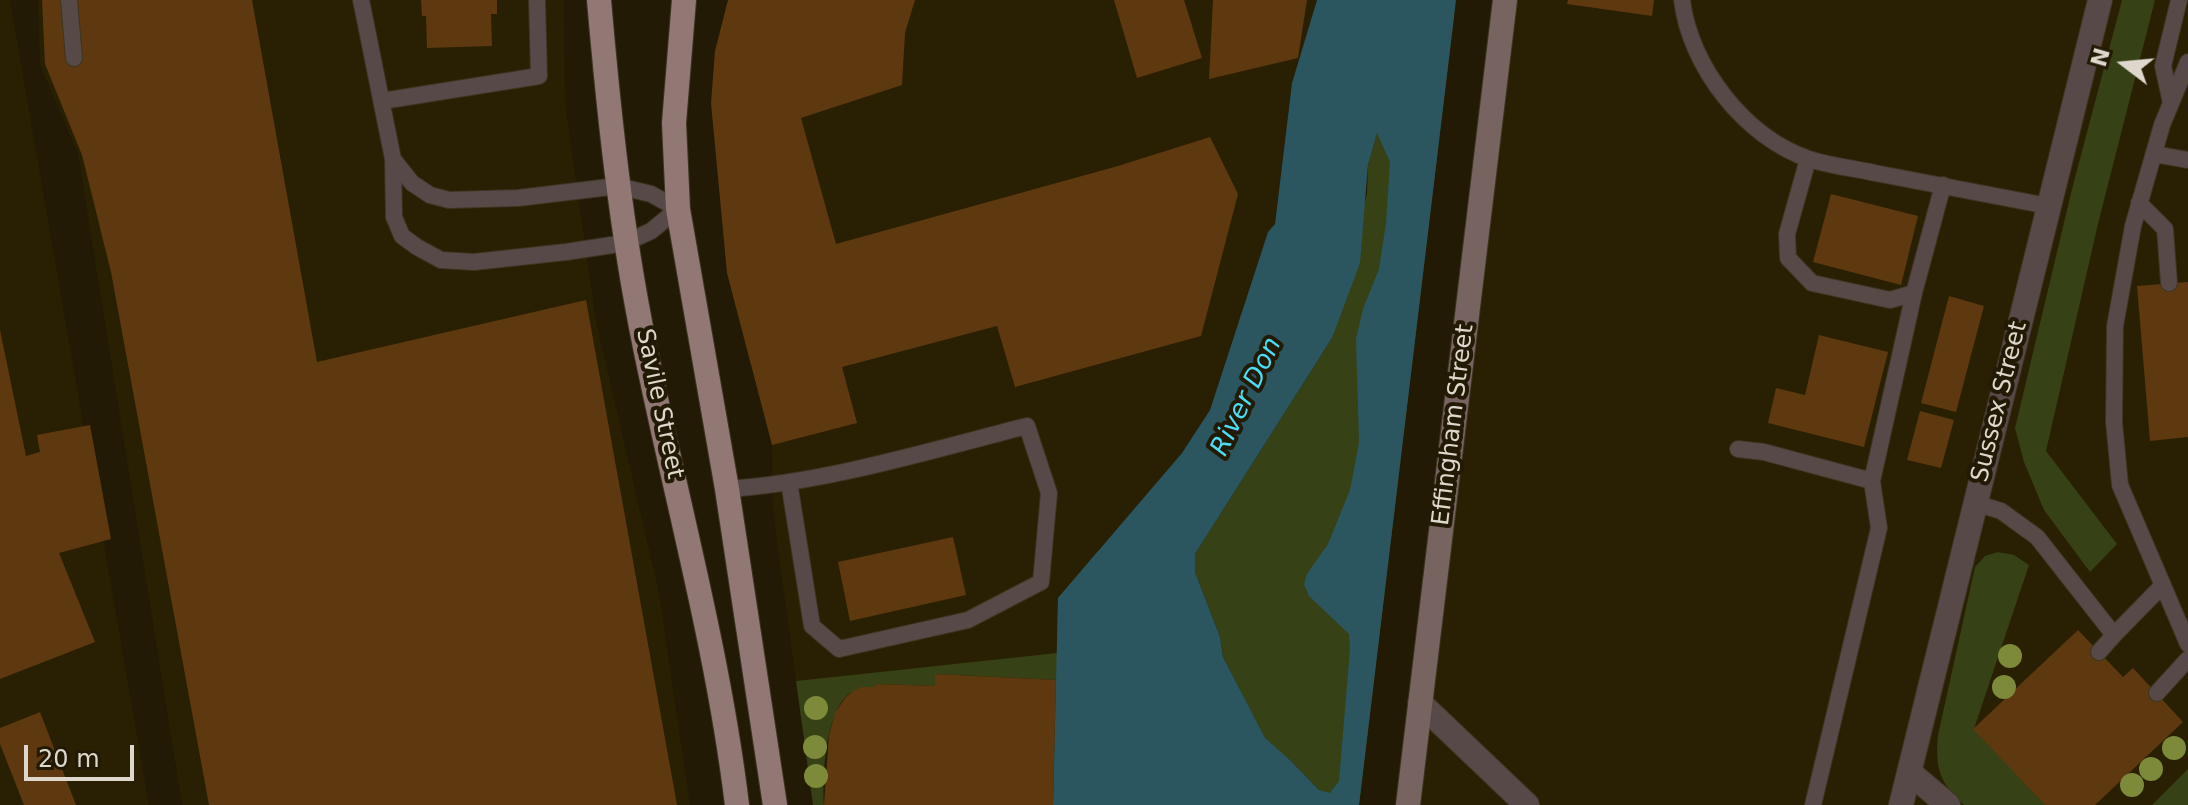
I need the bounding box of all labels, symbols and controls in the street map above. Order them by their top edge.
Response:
north arrow [2084,24,2164,104]
text: N [2086,45,2115,70]
street label: Sussex Street [1966,319,2034,485]
street label: Effingham Street [1427,323,1481,527]
street label: Savile Street [629,326,689,482]
water label: River Don [1205,333,1289,461]
scale bar [28,729,138,779]
text: 20 m [38,745,100,773]

